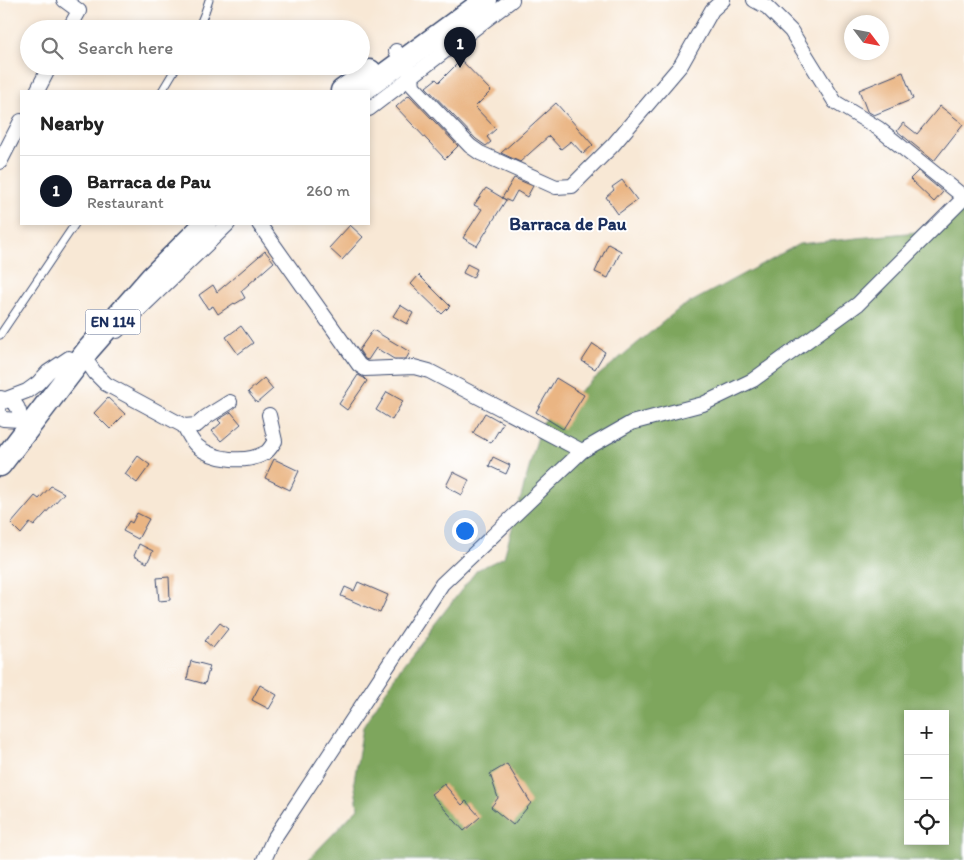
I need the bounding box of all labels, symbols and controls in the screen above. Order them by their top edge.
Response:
north arrow [844,15,889,60]
search box [20,20,370,75]
pin: 1 [444,27,476,68]
icon: search [38,34,66,62]
text: Search here [78,36,173,59]
text: Nearby [40,110,104,135]
text: Barraca de Pau [87,170,211,193]
text: 1 [52,181,60,200]
text: 260 m [306,181,350,200]
text: Restaurant [87,193,164,212]
district label: Barraca de Pau [509,213,628,235]
road number: EN 114 [86,310,140,334]
your location [452,518,478,544]
map controls [904,710,949,845]
button: + [904,710,949,755]
button: − [904,755,949,800]
button: locate [904,800,949,845]

